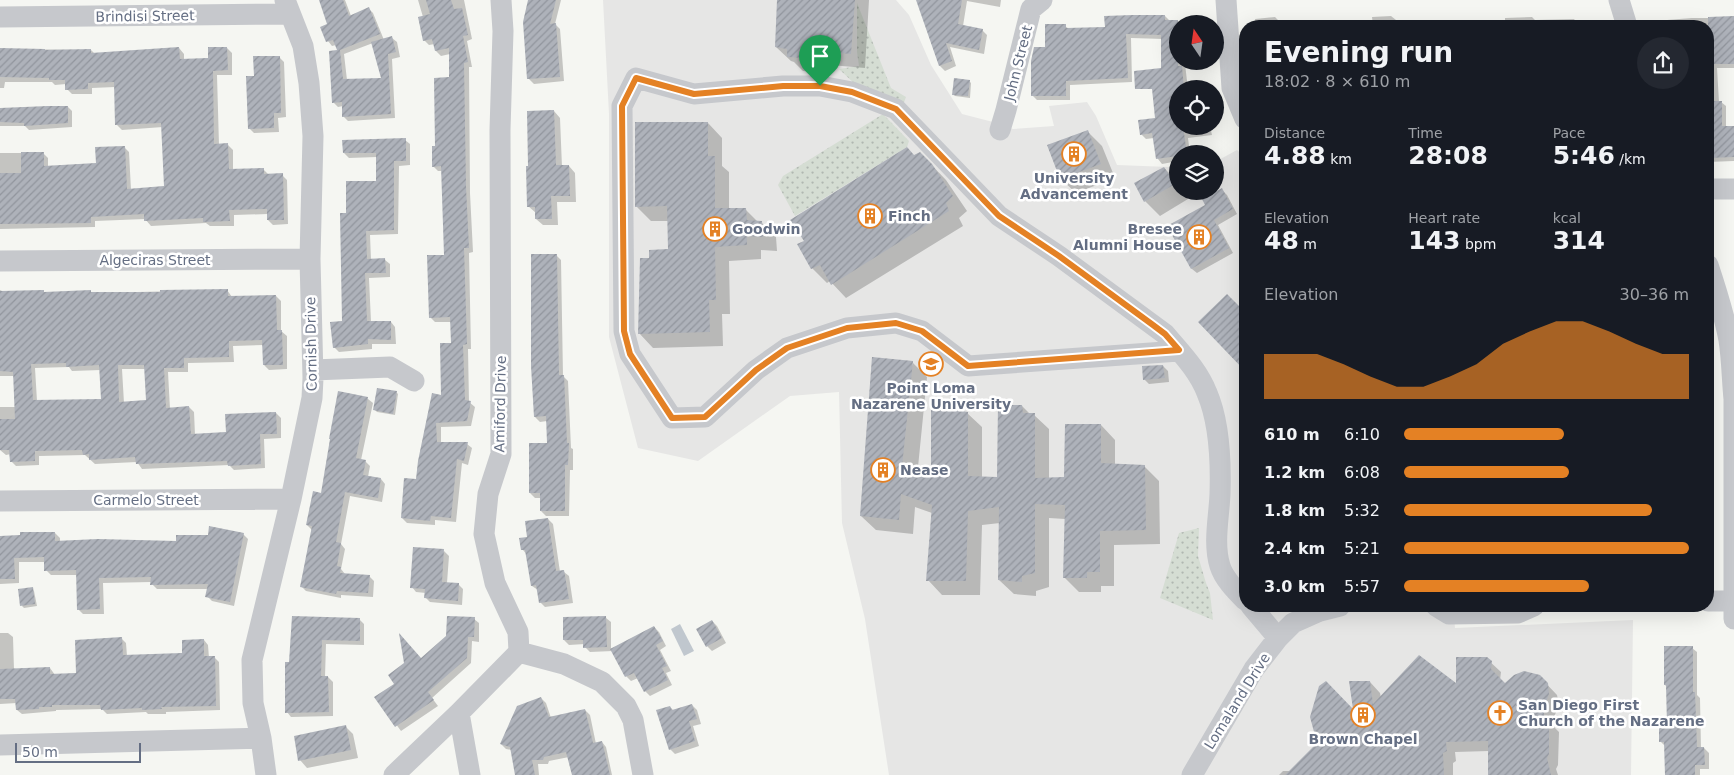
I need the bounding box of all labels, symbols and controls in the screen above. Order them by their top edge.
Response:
street label: Brindisi Street [95,7,195,25]
north arrow [1169,15,1224,70]
map controls [1169,15,1224,200]
street label: John Street [1001,23,1035,103]
pin [799,35,841,86]
text: Evening run [1264,36,1453,69]
button: share [1637,37,1689,89]
icon: arrive [806,42,834,70]
text: 18:02 · 8 × 610 m [1264,72,1410,91]
button: locate [1169,80,1224,135]
text: Distance [1264,125,1325,141]
text: Time [1408,125,1443,141]
text: Pace [1553,125,1585,141]
building icon: University Advancement [1061,141,1087,167]
text: 4.88 [1264,141,1326,170]
text: 28:08 [1408,141,1488,170]
text: 5:46 [1553,141,1615,170]
button: layers [1169,145,1224,200]
text: km [1326,151,1352,167]
text: /km [1615,151,1646,167]
place label: University Advancement [1020,170,1128,202]
building icon: Finch [857,203,883,229]
place label: Finch [888,208,931,224]
text: Elevation [1264,210,1329,226]
text: Heart rate [1408,210,1480,226]
text: kcal [1553,210,1581,226]
building icon: Goodwin [702,216,728,242]
place label: Goodwin [732,221,800,237]
place label: Bresee Alumni House [1073,221,1182,253]
building icon: Bresee Alumni House [1186,224,1212,250]
text: 48 [1264,226,1299,255]
text: 143 [1408,226,1461,255]
text: 314 [1553,226,1605,255]
text: m [1299,236,1317,252]
text: bpm [1461,236,1496,252]
street label: Algeciras Street [99,252,211,268]
text: Elevation [1264,285,1338,304]
text: 30–36 m [1620,285,1689,304]
street label: Cornish Drive [302,297,320,391]
school or university icon: Point Loma Nazarene University [918,351,944,377]
street label: Amiford Drive [491,355,509,453]
place label: Point Loma Nazarene University [851,380,1011,412]
text: 610 m [1264,425,1320,444]
text: 6:10 [1344,425,1380,444]
building icon: Nease [870,457,896,483]
place label: Nease [900,462,949,478]
text: 1.2 km [1264,463,1325,482]
text: 6:08 [1344,463,1380,482]
street label: Carmelo Street [93,492,199,508]
text: 1.8 km [1264,501,1325,520]
text: 5:32 [1344,501,1380,520]
text: 2.4 km [1264,539,1325,558]
text: 5:21 [1344,539,1380,558]
text: 3.0 km [1264,577,1325,596]
text: 5:57 [1344,577,1380,596]
street label: Lomaland Drive [1201,650,1273,752]
place label: San Diego First Church of the Nazarene [1518,697,1704,729]
church icon: San Diego First Church of the Nazarene [1487,700,1513,726]
building icon: Brown Chapel [1350,702,1376,728]
place label: Brown Chapel [1309,731,1417,747]
scale bar [15,740,141,763]
text: 50 m [22,744,58,760]

